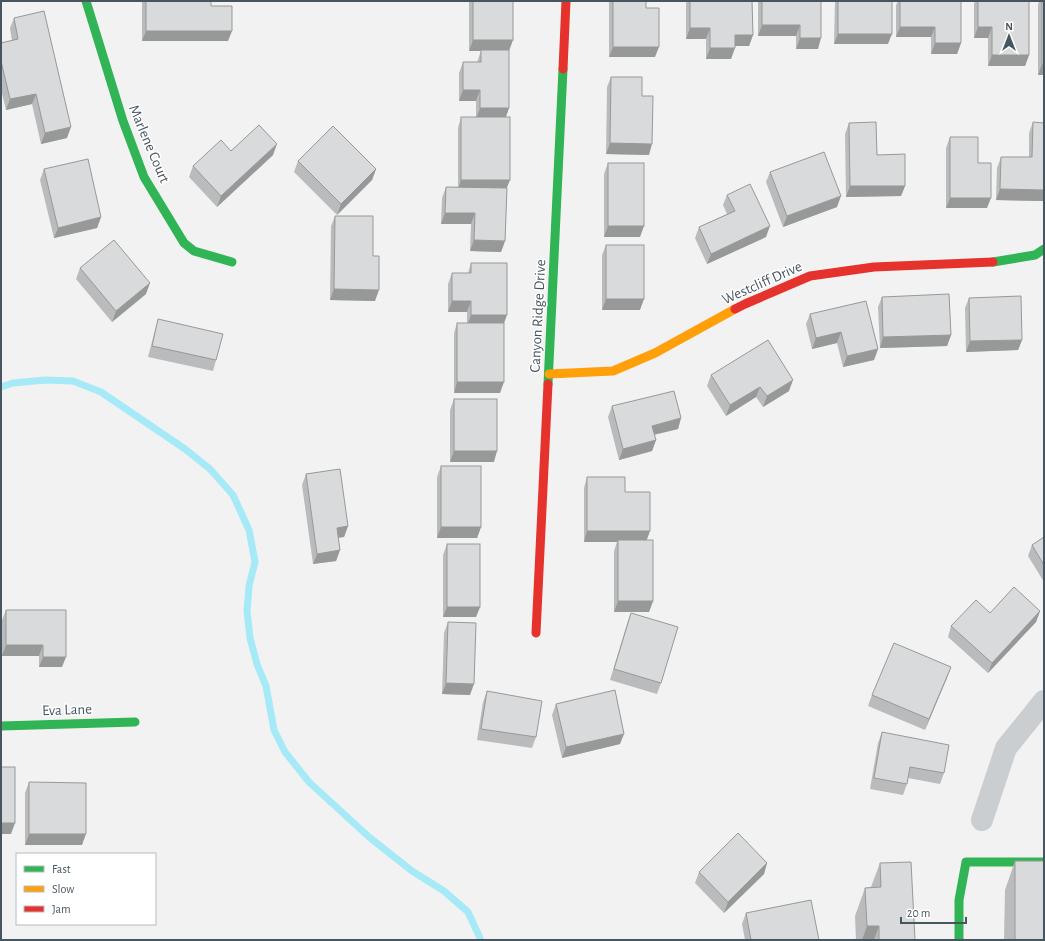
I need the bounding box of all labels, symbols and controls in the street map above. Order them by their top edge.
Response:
north arrow [989,16,1029,56]
text: N [1005,21,1013,32]
street label: Marlene Court [126,103,172,185]
street label: Canyon Ridge Drive [528,259,548,373]
street label: Westcliff Drive [720,259,804,307]
street label: Eva Lane [42,702,92,718]
legend [16,853,156,925]
text: Fast [52,863,71,875]
text: Slow [52,883,74,895]
scale bar [901,899,966,925]
text: Jam [52,903,71,915]
text: 20 m [907,907,930,919]

